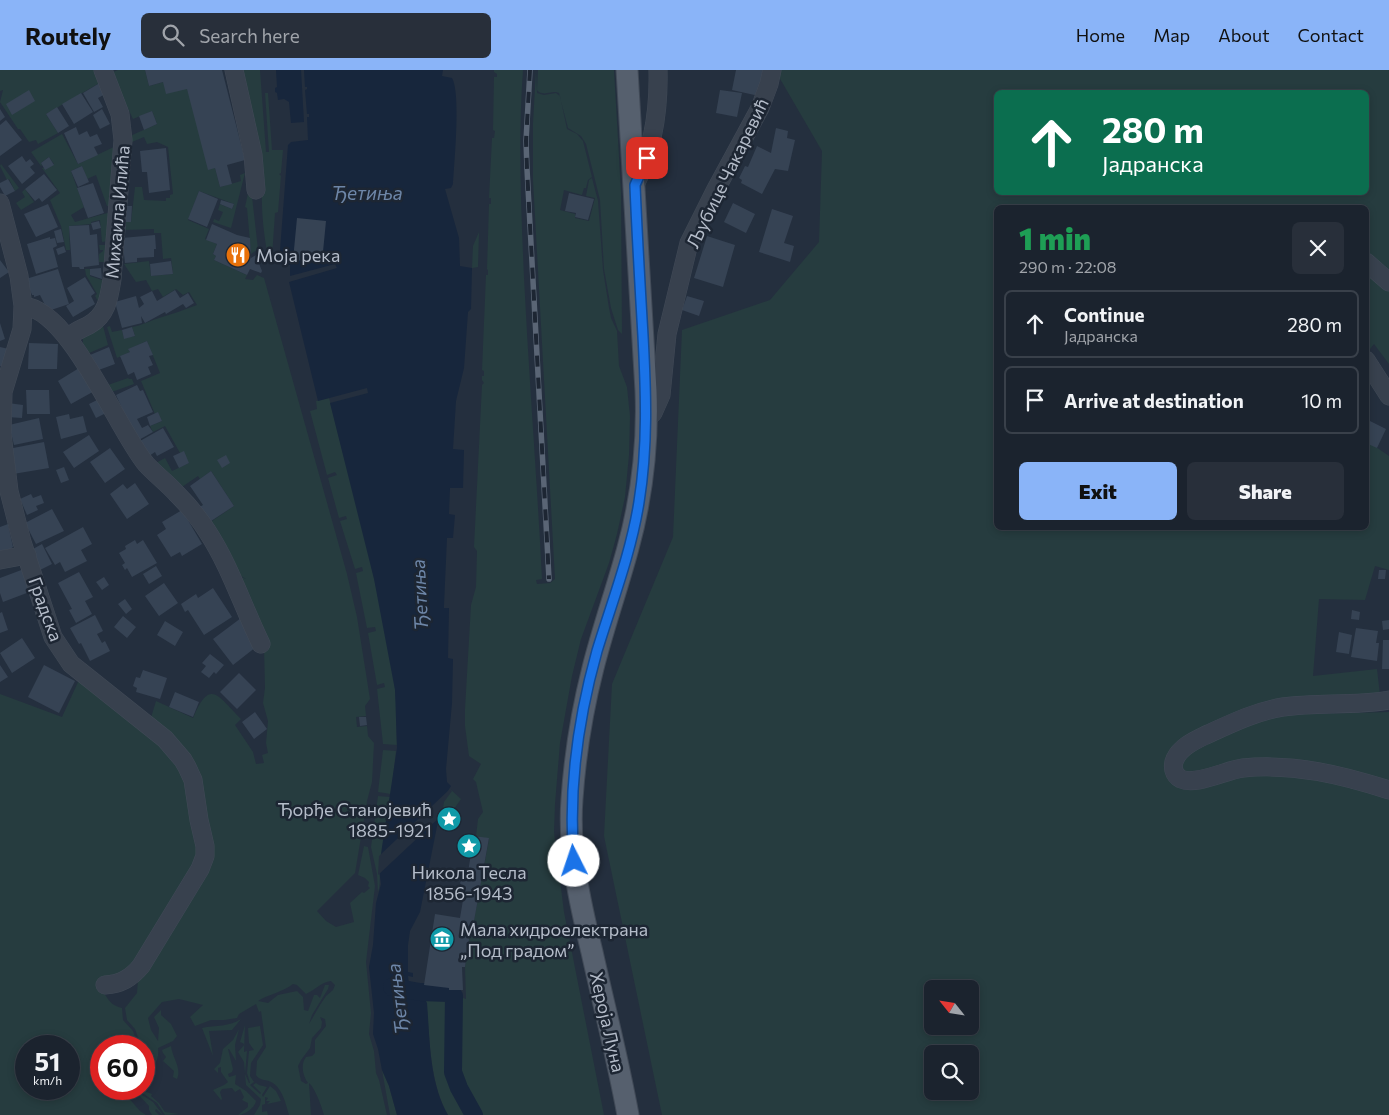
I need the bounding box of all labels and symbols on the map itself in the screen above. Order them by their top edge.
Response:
street label: Љубице Чакаревић [681,94,773,252]
pin [626,137,668,179]
street label: Михаила Илића [100,144,134,280]
water label: Ђетиња [331,181,403,204]
restaurant icon: Моја река [225,242,251,268]
place label: Моја река [256,244,340,266]
water label: Ђетиња [406,559,432,631]
street label: Градска [24,574,68,644]
place label: Ђорђе Станојевић 1885-1921 [278,798,432,841]
place icon: Ђорђе Станојевић 1885-1921 [436,806,462,832]
place icon: Никола Тесла 1856-1943 [456,833,482,859]
position arrow [547,834,599,886]
place label: Никола Тесла 1856-1943 [411,861,527,904]
place label: Мала хидроелектрана „Под градом” [460,918,648,961]
museum icon: Мала хидроелектрана „Под градом” [429,926,455,952]
water label: Ђетиња [381,962,413,1036]
street label: Хероја Луна [586,970,630,1074]
north arrow [924,980,979,1035]
speed limit sign: 60 [90,1035,155,1100]

